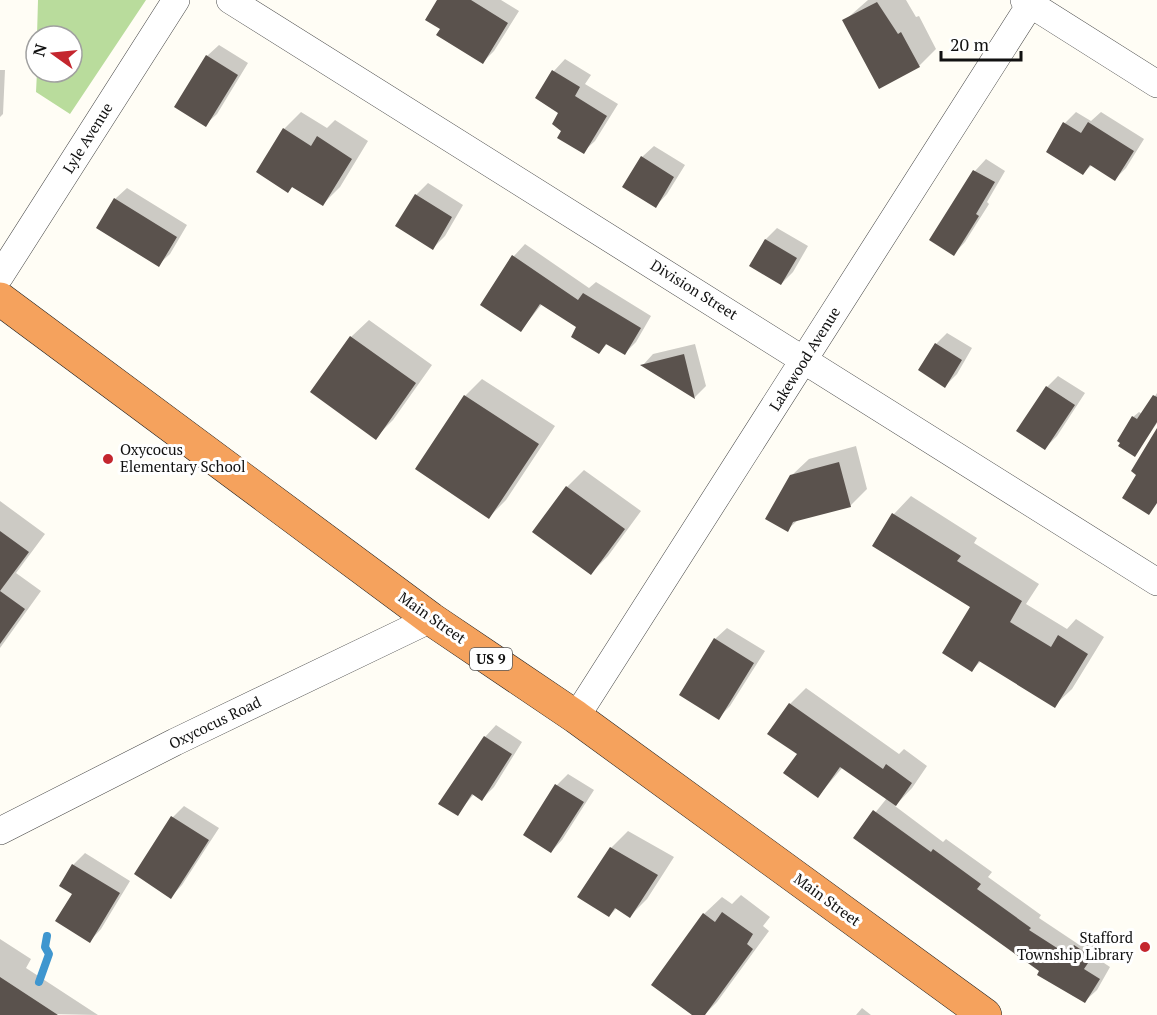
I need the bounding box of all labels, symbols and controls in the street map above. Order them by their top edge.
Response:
north arrow [24,24,84,84]
scale bar [941,24,1020,62]
text: 20 m [950,32,990,56]
text: N [27,41,52,59]
street label: Lyle Avenue [58,98,117,177]
street label: Division Street [647,254,742,324]
street label: Lakewood Avenue [764,303,844,414]
place label: Oxycocus Elementary School [120,439,246,476]
marker: Oxycocus Elementary School [101,452,115,466]
street label: Main Street [395,587,470,648]
road number: US 9 [470,648,512,670]
street label: Oxycocus Road [165,691,264,753]
street label: Main Street [790,868,865,930]
place label: Stafford Township Library [1017,927,1133,964]
marker: Stafford Township Library [1138,940,1152,954]

